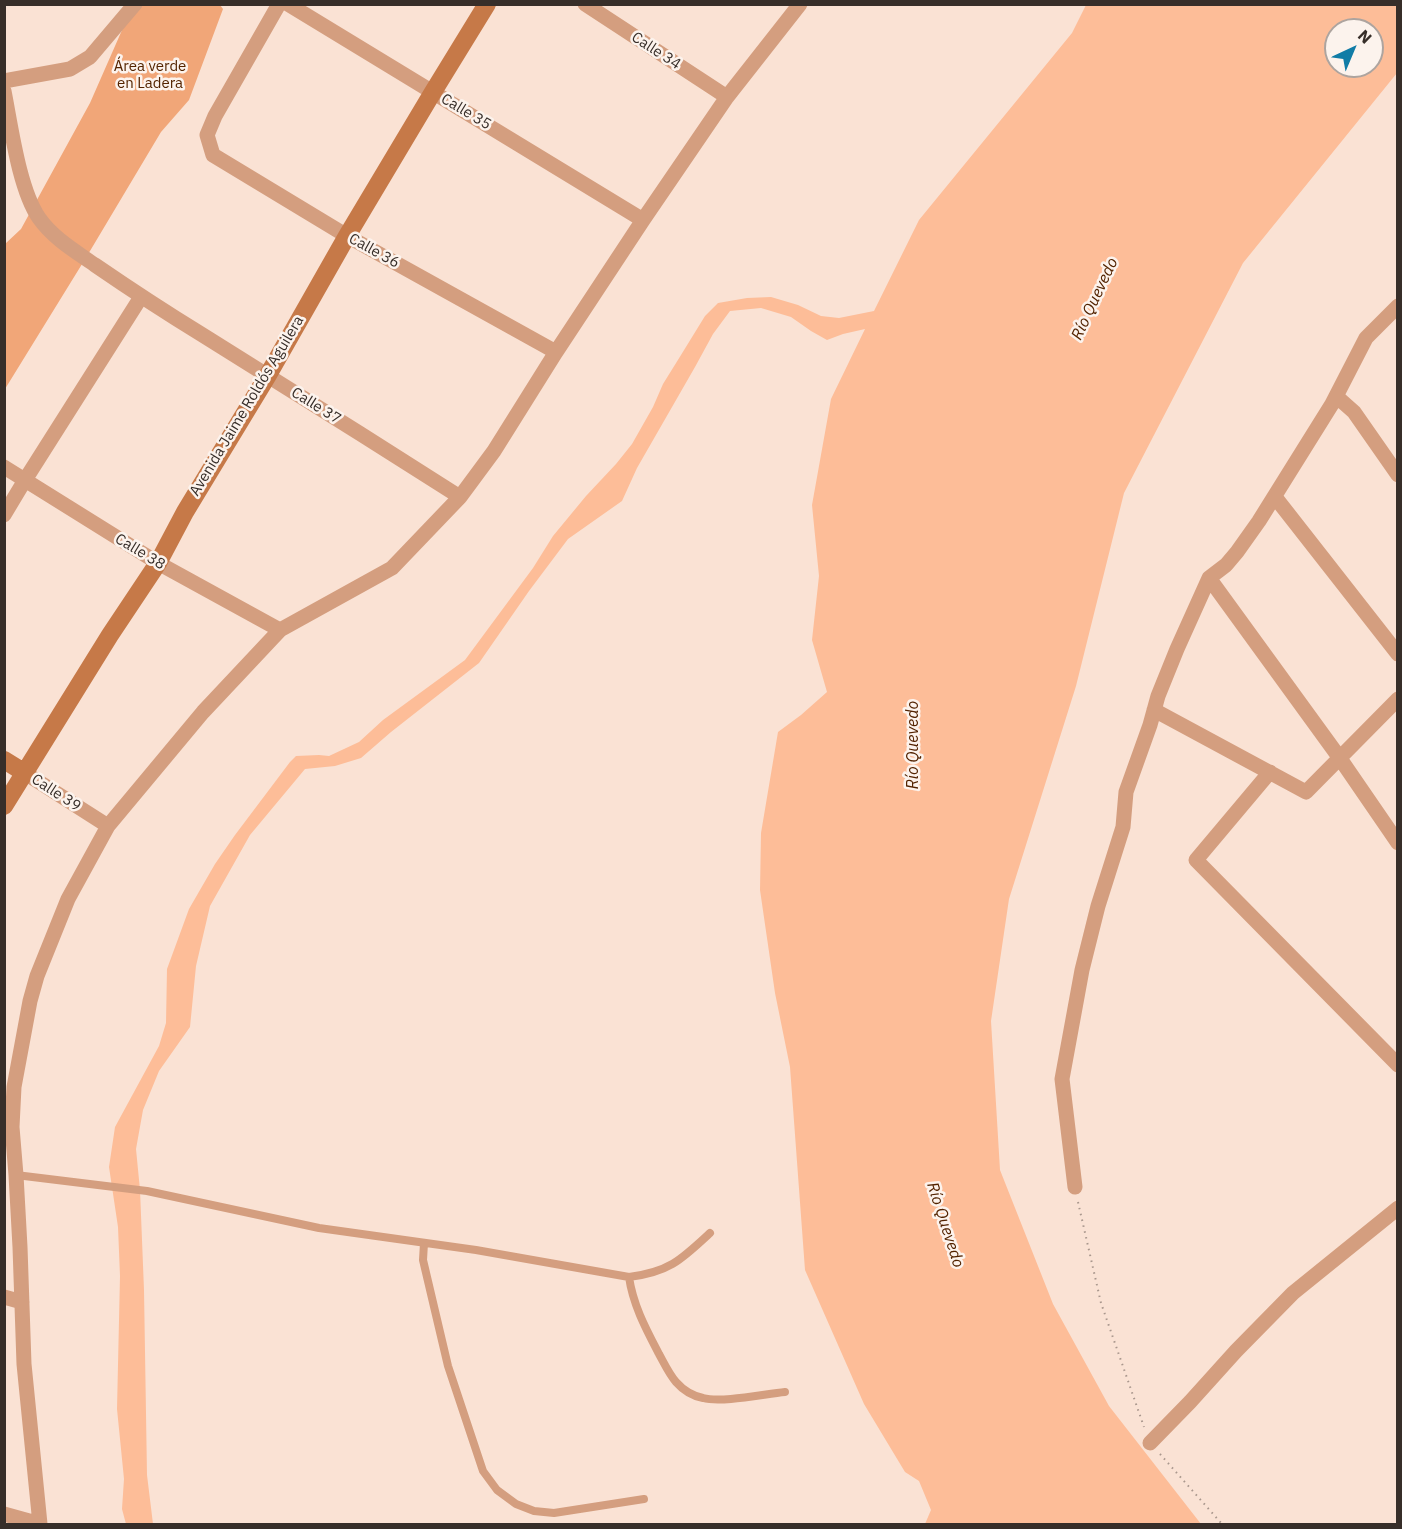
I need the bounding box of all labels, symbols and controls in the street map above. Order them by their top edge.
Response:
north arrow [1324,18,1384,78]
text: N [1354,25,1376,48]
street label: Calle 34 [628,28,684,74]
park label: Área verde en Ladera [114,58,186,93]
street label: Calle 35 [438,90,494,134]
street label: Calle 36 [346,230,402,272]
water label: Río Quevedo [1068,255,1122,343]
street label: Avenida Jaime Roldós Aguilera [186,313,308,499]
street label: Calle 37 [288,384,344,428]
street label: Calle 38 [112,530,168,574]
water label: Río Quevedo [903,701,923,789]
street label: Calle 39 [28,770,84,816]
water label: Río Quevedo [922,1180,968,1270]

